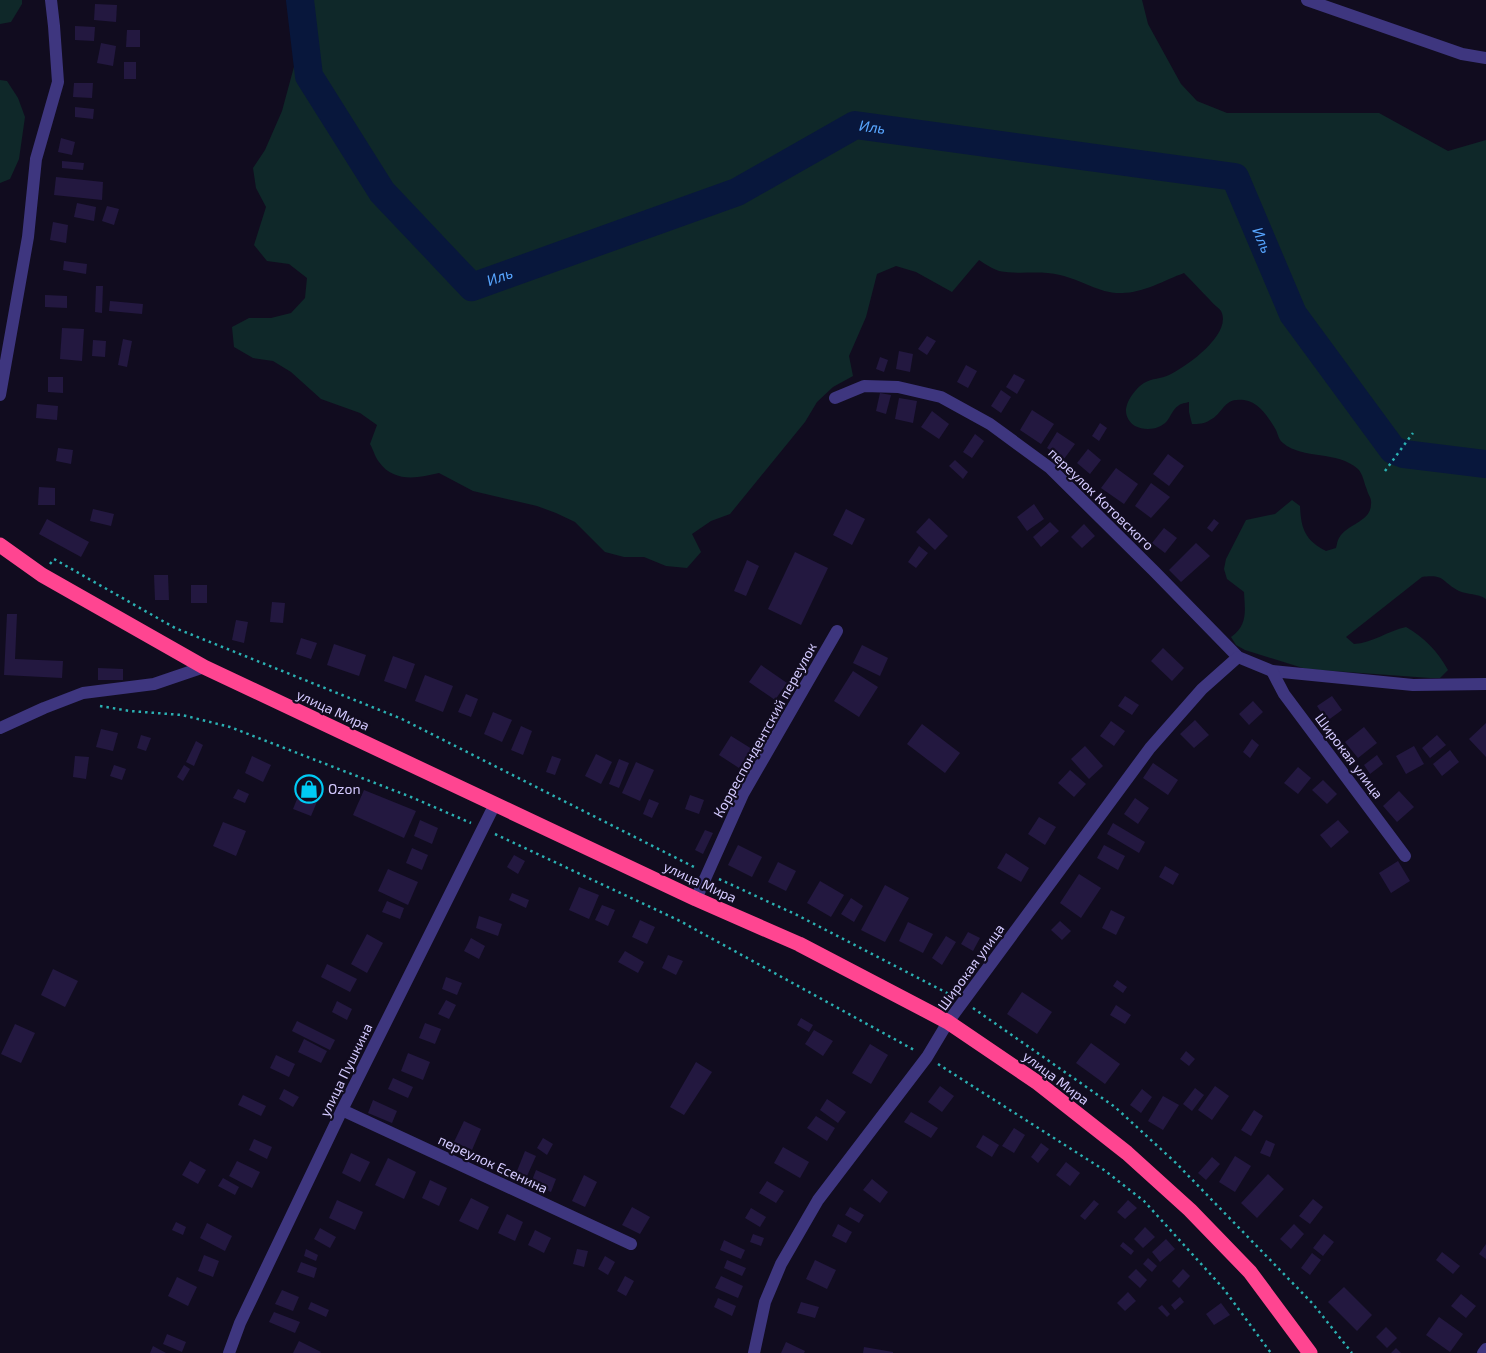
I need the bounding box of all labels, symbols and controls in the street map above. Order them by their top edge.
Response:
water label: Иль [858,116,887,137]
water label: Иль [1249,224,1276,256]
water label: Иль [484,263,515,289]
street label: переулок Котовского [1045,444,1158,553]
street label: Корреспондентский переулок [709,639,820,820]
street label: улица Мира [294,685,372,734]
street label: Широкая улица [1312,710,1387,802]
shop icon: Ozon [294,774,324,804]
place label: Ozon [328,780,361,797]
street label: улица Мира [661,857,739,906]
street label: Широкая улица [934,920,1008,1013]
street label: улица Пушкина [316,1020,376,1119]
street label: улица Мира [1020,1047,1093,1108]
street label: переулок Есенина [436,1131,551,1196]

